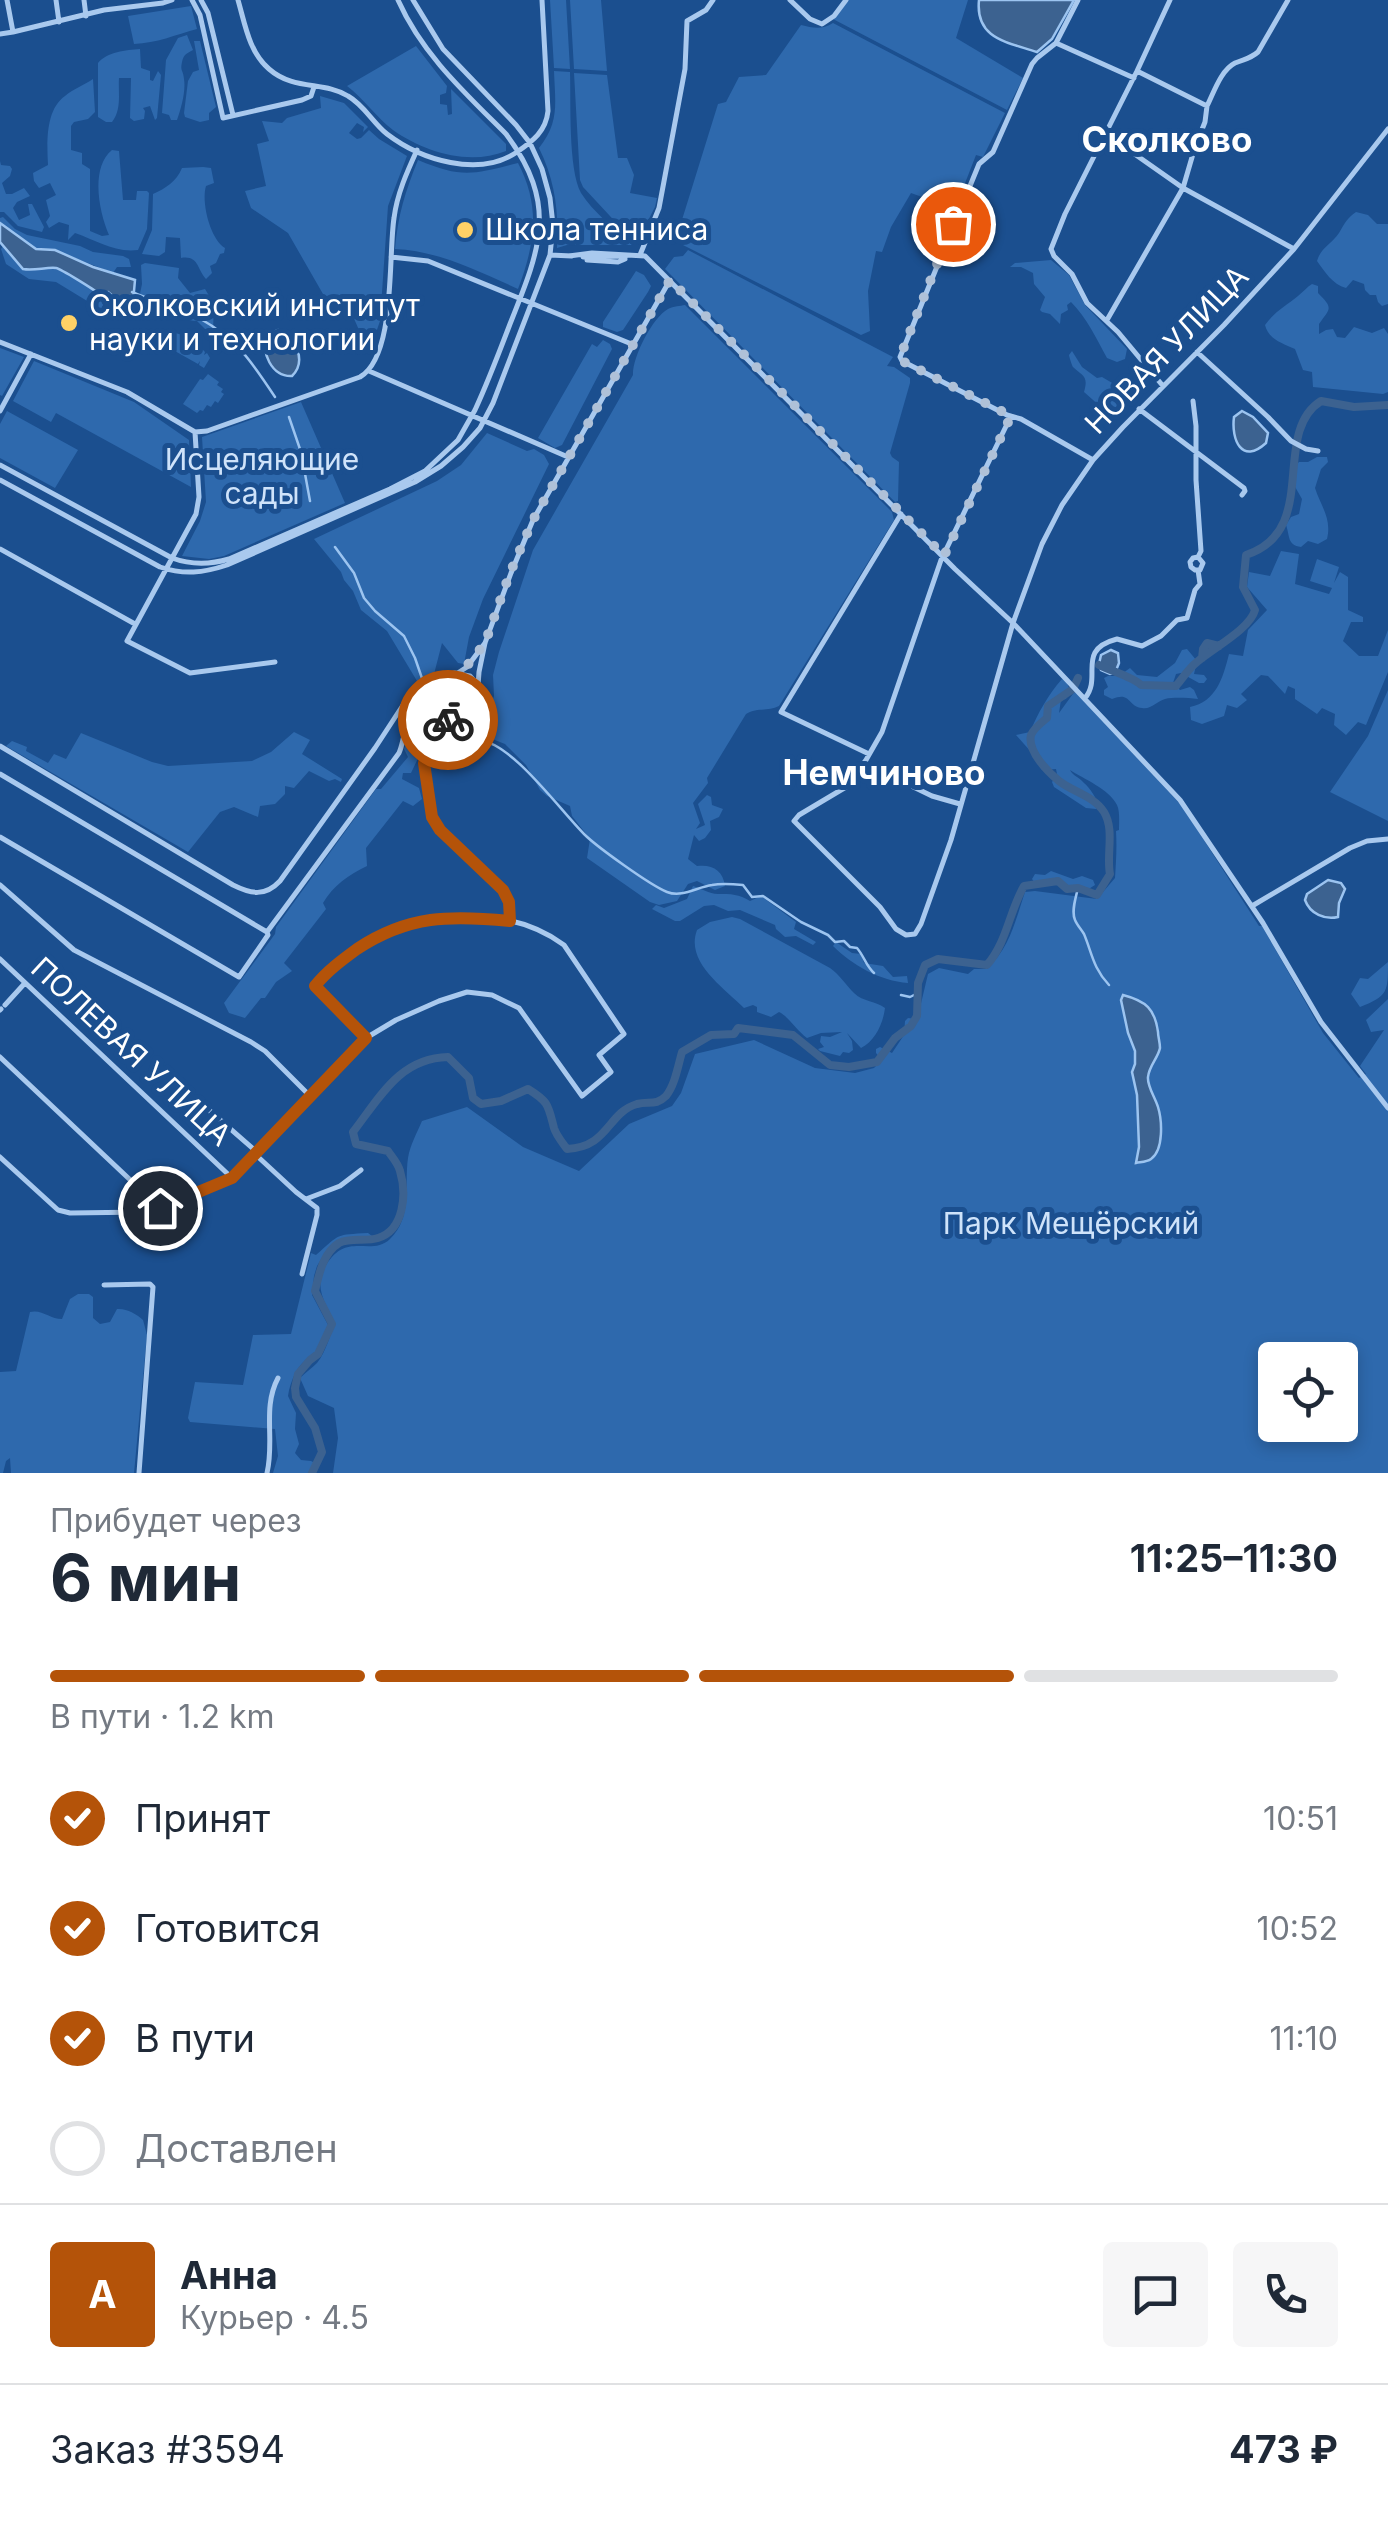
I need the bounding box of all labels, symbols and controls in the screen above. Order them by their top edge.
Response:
district label: Сколково [1082,118,1252,160]
pin [911,182,996,267]
icon: bag [926,197,981,252]
place label: Школа тенниса [485,211,708,247]
marker: Школа тенниса [454,219,476,241]
street label: НОВАЯ УЛИЦА [1077,258,1255,441]
place label: Сколковский институт науки и технологии [89,287,420,357]
marker: Сколковский институт науки и технологии [58,312,80,334]
park label: Исцеляющие сады [165,441,359,511]
courier [398,670,498,770]
icon: bike [421,693,476,748]
district label: Немчиново [782,751,986,793]
street label: ПОЛЕВАЯ УЛИЦА [24,949,239,1153]
pin [118,1166,203,1251]
icon: home [133,1181,188,1236]
park label: Парк Мещёрский [943,1205,1199,1241]
map controls [1258,1342,1358,1442]
button: locate [1258,1342,1358,1442]
text: Прибудет через [50,1501,302,1540]
text: 11:25–11:30 [1130,1535,1338,1581]
text: 6 мин [50,1538,241,1617]
text: В пути · 1.2 km [50,1697,275,1736]
icon: check [50,1791,105,1846]
text: Принят [135,1795,270,1841]
text: 10:51 [1263,1799,1338,1838]
icon: check [50,1901,105,1956]
text: Готовится [135,1905,320,1951]
text: 10:52 [1257,1909,1338,1948]
icon: check [50,2011,105,2066]
text: В пути [135,2015,255,2061]
text: 11:10 [1270,2019,1338,2058]
text: Доставлен [135,2125,338,2171]
button: chat [1103,2242,1208,2347]
button: phone [1233,2242,1338,2347]
text: Анна [180,2252,278,2298]
text: А [88,2271,117,2317]
text: Курьер · 4.5 [180,2298,369,2337]
text: Заказ #3594 [50,2426,285,2472]
text: 473 ₽ [1229,2426,1338,2472]

